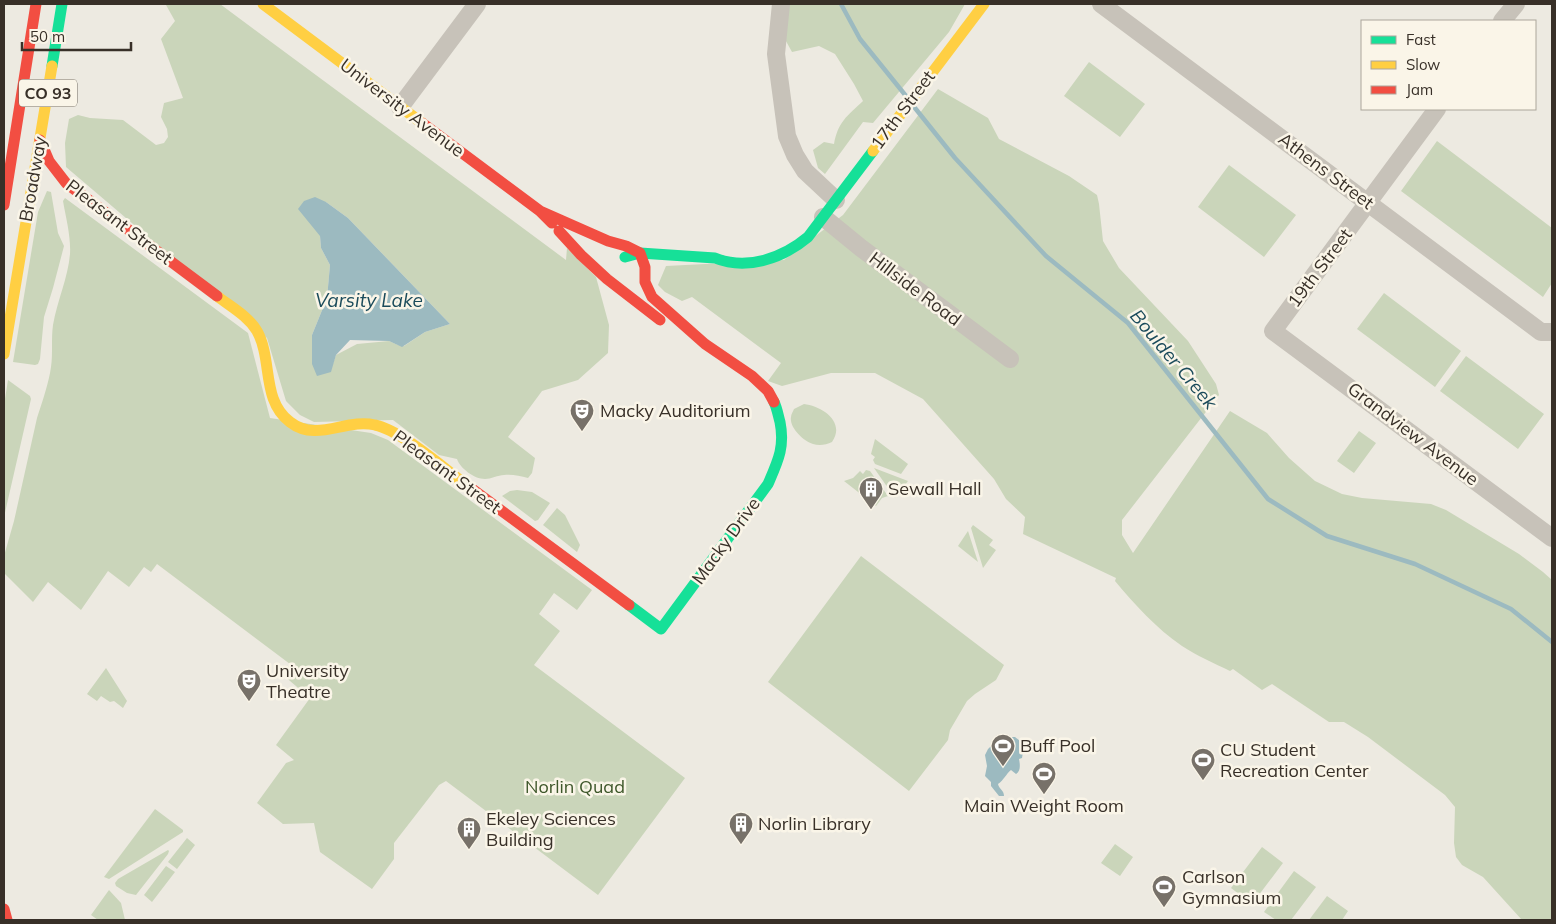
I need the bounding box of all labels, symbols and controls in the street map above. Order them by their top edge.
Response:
scale bar [22,20,131,52]
legend [1361,20,1536,110]
text: 50 m [30,27,65,46]
text: Fast [1406,30,1436,49]
street label: University Avenue [335,53,469,162]
text: Slow [1406,55,1440,74]
street label: 17th Street [865,66,940,154]
road number: CO 93 [19,80,77,106]
text: Jam [1406,80,1433,99]
street label: Athens Street [1274,127,1379,214]
street label: Broadway [14,134,51,223]
street label: Pleasant Street [61,174,177,269]
street label: 19th Street [1282,224,1357,312]
street label: Hillside Road [865,247,966,331]
water label: Varsity Lake [315,288,423,312]
water label: Boulder Creek [1125,304,1224,415]
street label: Grandview Avenue [1343,377,1483,490]
theatre icon: Macky Auditorium [569,398,595,432]
place label: Macky Auditorium [600,399,751,422]
street label: Pleasant Street [389,425,506,518]
building icon: Sewall Hall [858,476,884,510]
place label: Sewall Hall [888,477,982,500]
street label: Macky Drive [686,493,765,589]
place label: University Theatre [266,659,349,703]
theatre icon: University Theatre [236,668,262,702]
sports icon: Buff Pool [990,733,1016,767]
place label: Buff Pool [1020,734,1095,757]
place label: CU Student Recreation Center [1220,738,1369,782]
sports icon: CU Student Recreation Center [1190,747,1216,781]
sports icon: Main Weight Room [1031,761,1057,795]
park label: Norlin Quad [525,775,625,798]
place label: Main Weight Room [964,794,1124,817]
place label: Ekeley Sciences Building [486,807,616,851]
building icon: Norlin Library [728,811,754,845]
place label: Norlin Library [758,812,871,835]
building icon: Ekeley Sciences Building [456,816,482,850]
place label: Carlson Gymnasium [1182,865,1281,909]
sports icon: Carlson Gymnasium [1151,874,1177,908]

